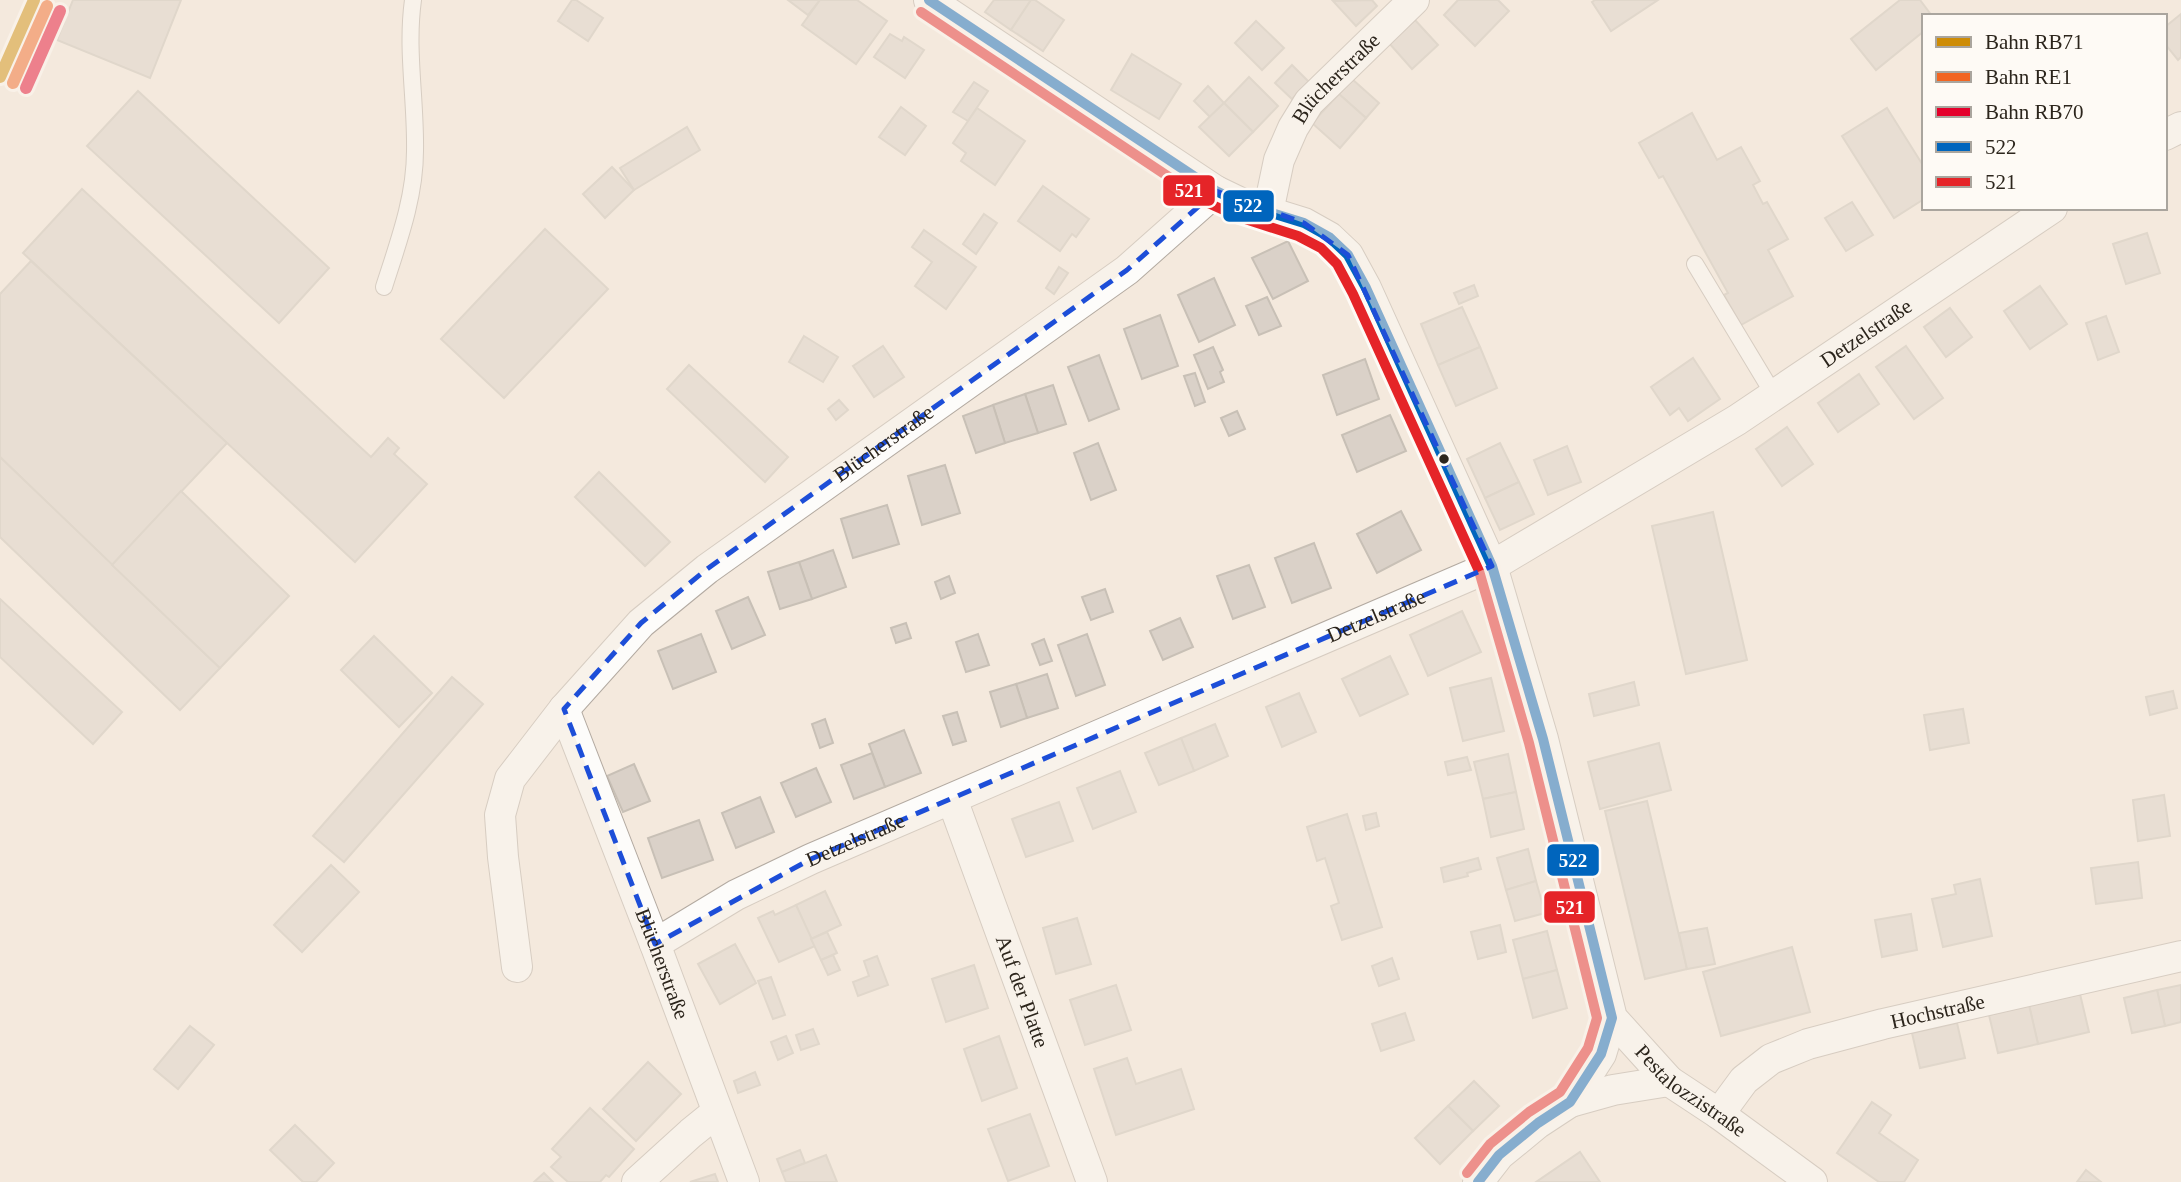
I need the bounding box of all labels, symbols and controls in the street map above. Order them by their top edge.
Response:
legend [1922,14,2167,210]
street label: Blücherstraße [1287,28,1385,128]
text: Bahn RB71 [1985,30,2084,54]
text: Bahn RE1 [1985,65,2072,89]
text: Bahn RB70 [1985,100,2084,124]
text: 522 [1985,135,2017,159]
text: 521 [1985,170,2017,194]
line badge: 521 [1162,174,1216,207]
text: 521 [1175,180,1203,201]
line badge: 522 [1222,189,1275,223]
text: 522 [1234,195,1262,216]
street label: Detzelstraße [1816,294,1916,372]
street label: Blücherstraße [829,400,938,487]
unlabelled marker [1437,452,1451,466]
street label: Detzelstraße [1323,584,1429,648]
street label: Detzelstraße [802,808,908,872]
line badge: 522 [1546,843,1600,877]
text: 522 [1559,850,1587,871]
line badge: 521 [1543,890,1596,924]
text: 521 [1556,897,1584,918]
street label: Blücherstraße [630,905,694,1023]
street label: Auf der Platte [991,932,1054,1051]
street label: Hochstraße [1888,989,1987,1034]
street label: Pestalozzistraße [1630,1040,1751,1142]

